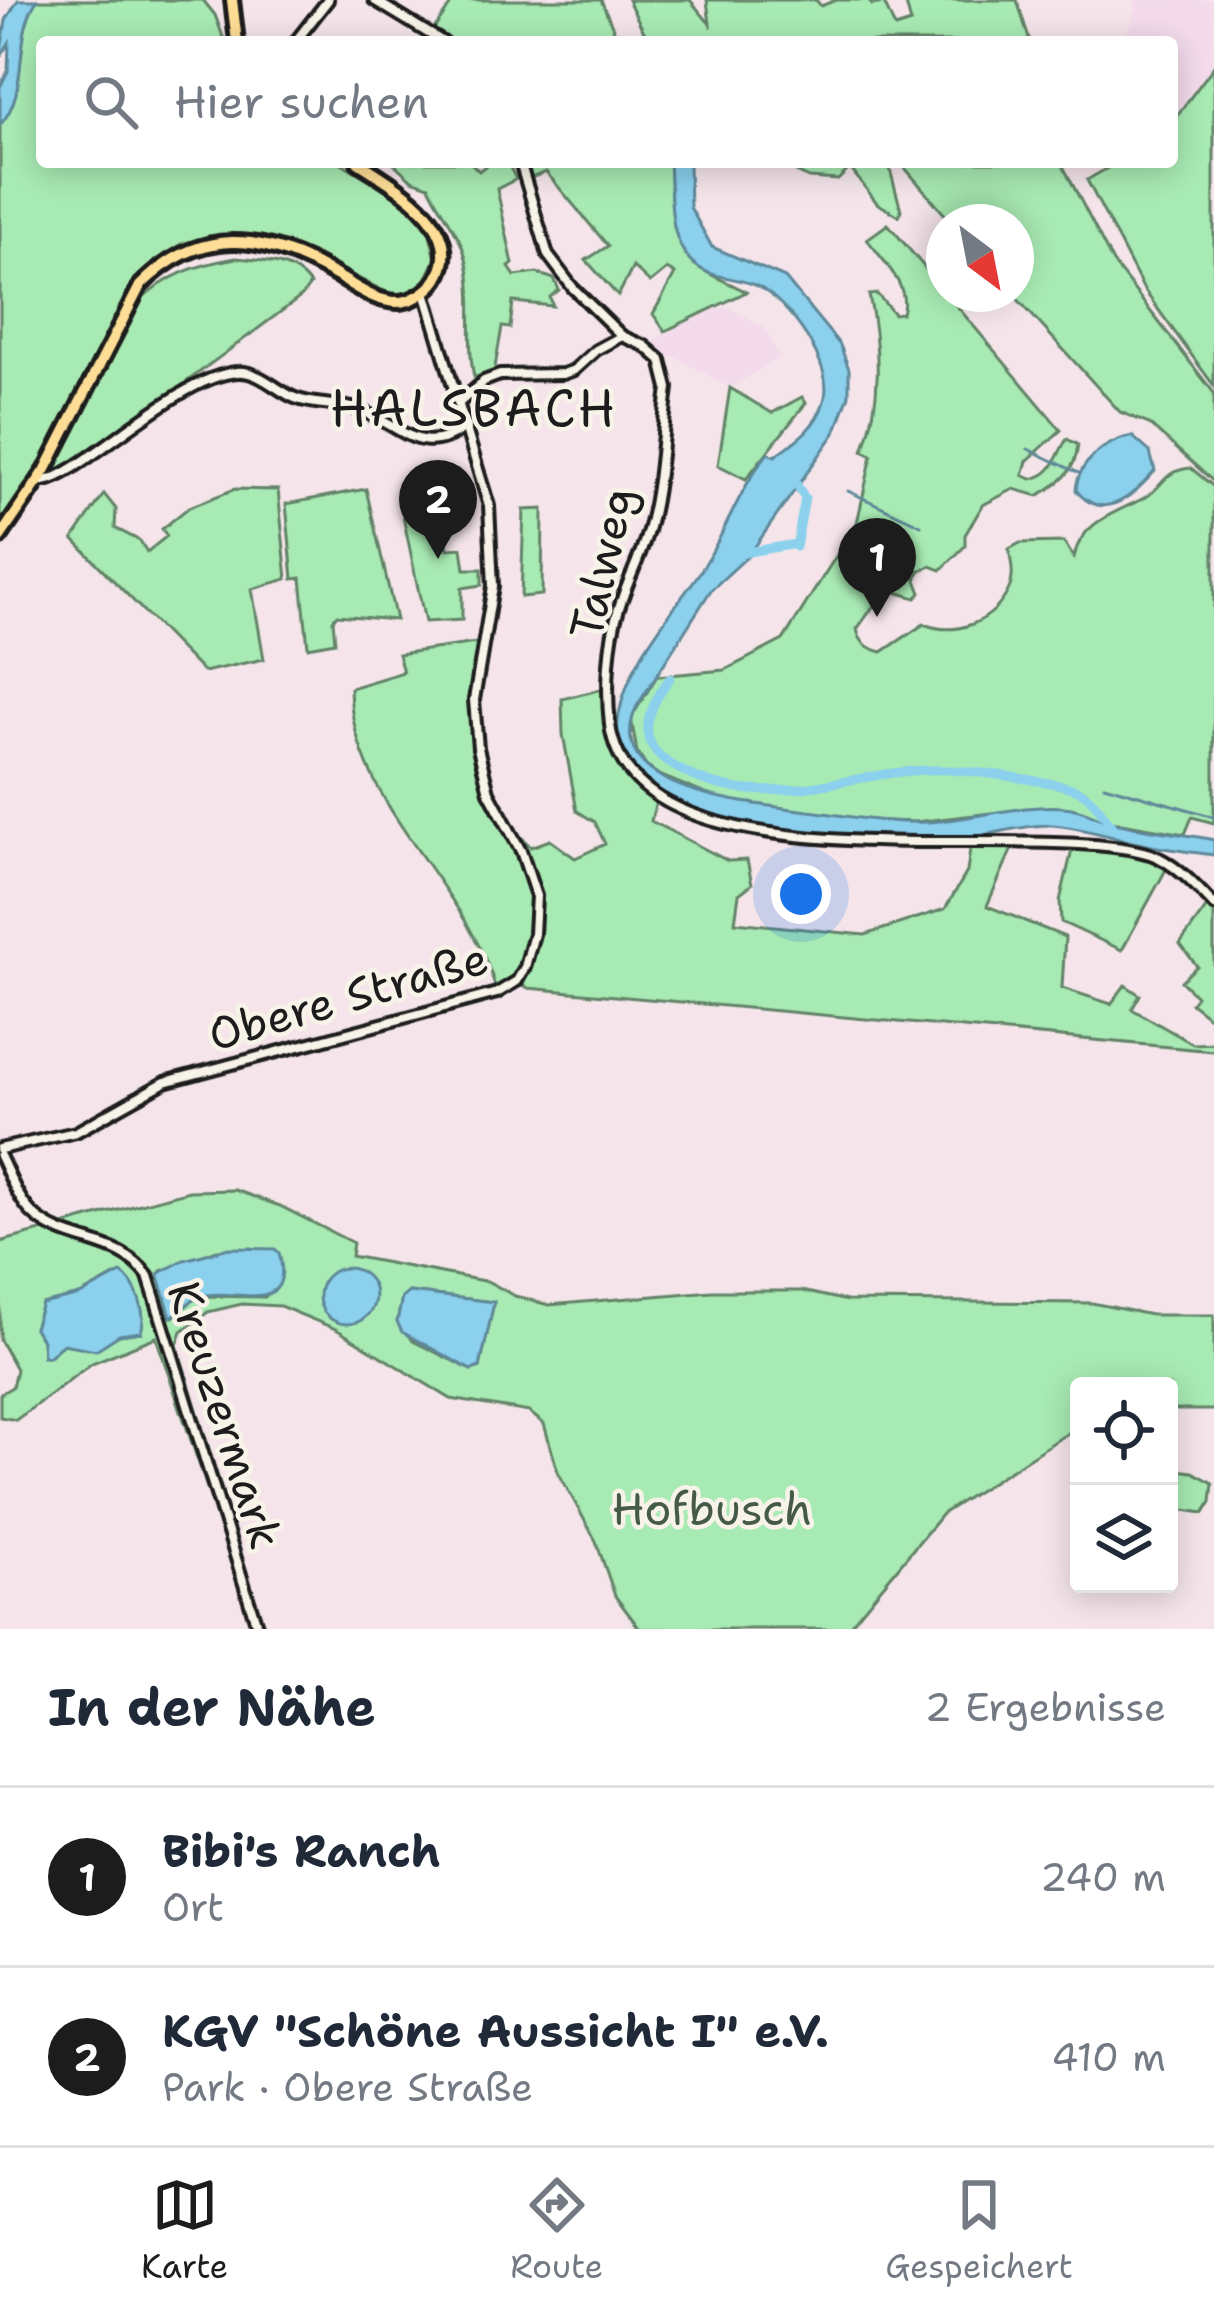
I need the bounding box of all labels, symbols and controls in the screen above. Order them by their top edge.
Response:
search box [36,36,1178,168]
icon: search [78,69,144,135]
text: Hier suchen [174,72,429,132]
north arrow [926,204,1034,312]
district label: HALSBACH [330,374,618,442]
pin: 2 [399,460,477,559]
street label: Talweg [555,481,649,645]
pin: 1 [838,518,916,617]
your location [771,864,831,924]
street label: Obere Straße [201,927,495,1065]
street label: Kreuzermark [154,1274,296,1556]
map controls [1070,1377,1178,1593]
button: locate [1070,1377,1178,1485]
park label: Hofbusch [612,1479,812,1539]
button: layers [1070,1485,1178,1593]
text: In der Nähe [48,1673,376,1741]
text: 2 Ergebnisse [925,1681,1166,1733]
text: Bibi's Ranch [162,1821,441,1881]
text: 1 [78,1851,96,1903]
text: 240 m [1040,1851,1166,1903]
text: Ort [162,1881,224,1933]
text: KGV "Schöne Aussicht I" e.V. [162,2001,829,2061]
text: 2 [73,2031,101,2083]
text: 410 m [1051,2031,1166,2083]
text: Park · Obere Straße [162,2061,533,2113]
tab: Karte [141,2172,228,2289]
tab: Route [510,2172,603,2289]
tab: Gespeichert [885,2172,1073,2289]

